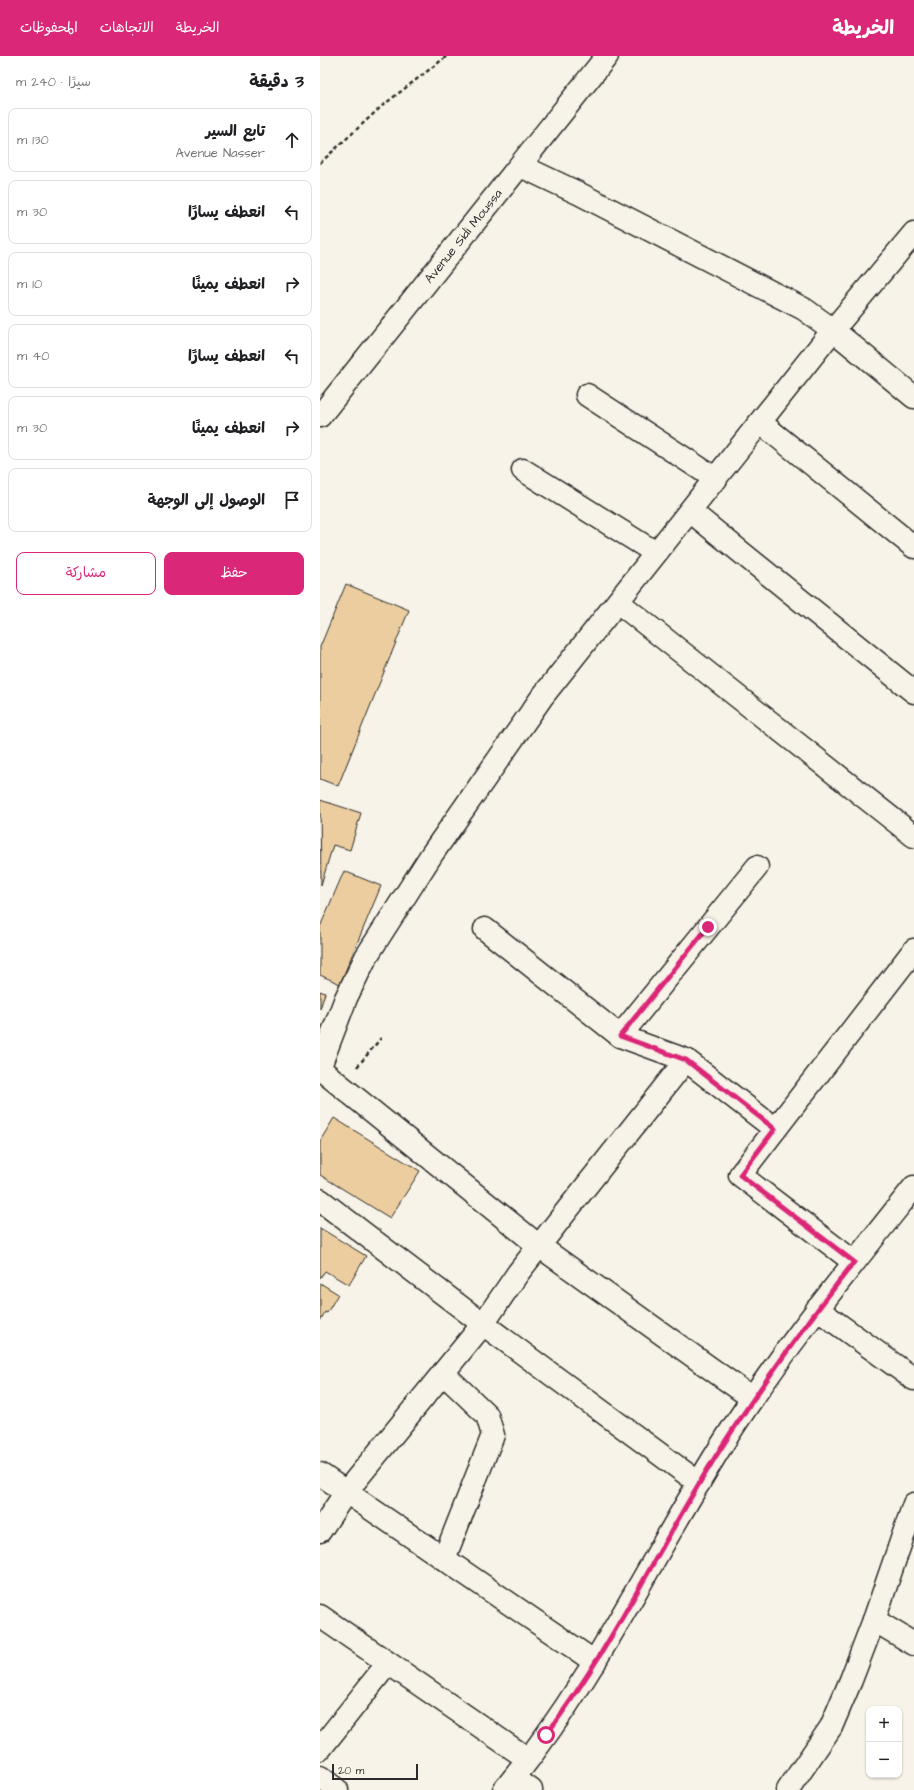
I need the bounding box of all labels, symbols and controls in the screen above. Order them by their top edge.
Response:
text: الخريطة [832,15,894,42]
text: المحفوظات [20,18,78,38]
text: الاتجاهات [100,18,154,38]
text: الخريطة [176,18,219,38]
text: 3 دقيقة [249,70,304,94]
text: سيرًا · 240 m [16,73,91,91]
text: تابع السير [206,121,265,142]
icon: ahead [281,129,303,151]
text: 130 m [17,131,49,149]
text: Avenue Nasser [176,144,265,162]
street label: Avenue Sidi Moussa [420,185,507,287]
icon: left [281,201,303,223]
text: انعطف يسارًا [188,202,265,223]
text: 30 m [17,203,47,221]
icon: right [281,273,303,295]
text: انعطف يمينًا [192,274,265,295]
text: 10 m [17,275,42,293]
icon: left [281,345,303,367]
text: انعطف يسارًا [188,346,265,367]
text: 40 m [17,347,49,365]
icon: right [281,417,303,439]
text: انعطف يمينًا [192,418,265,439]
text: 30 m [17,419,47,437]
icon: arrive [281,489,303,511]
text: الوصول إلى الوجهة [148,490,265,511]
button: مشاركة [16,552,156,595]
button: حفظ [164,552,304,595]
route end [699,918,717,936]
map controls [866,1706,902,1778]
button: + [866,1706,902,1742]
route start [537,1726,555,1744]
button: − [866,1742,902,1778]
scale bar [332,1762,418,1781]
text: 20 m [338,1763,364,1778]

